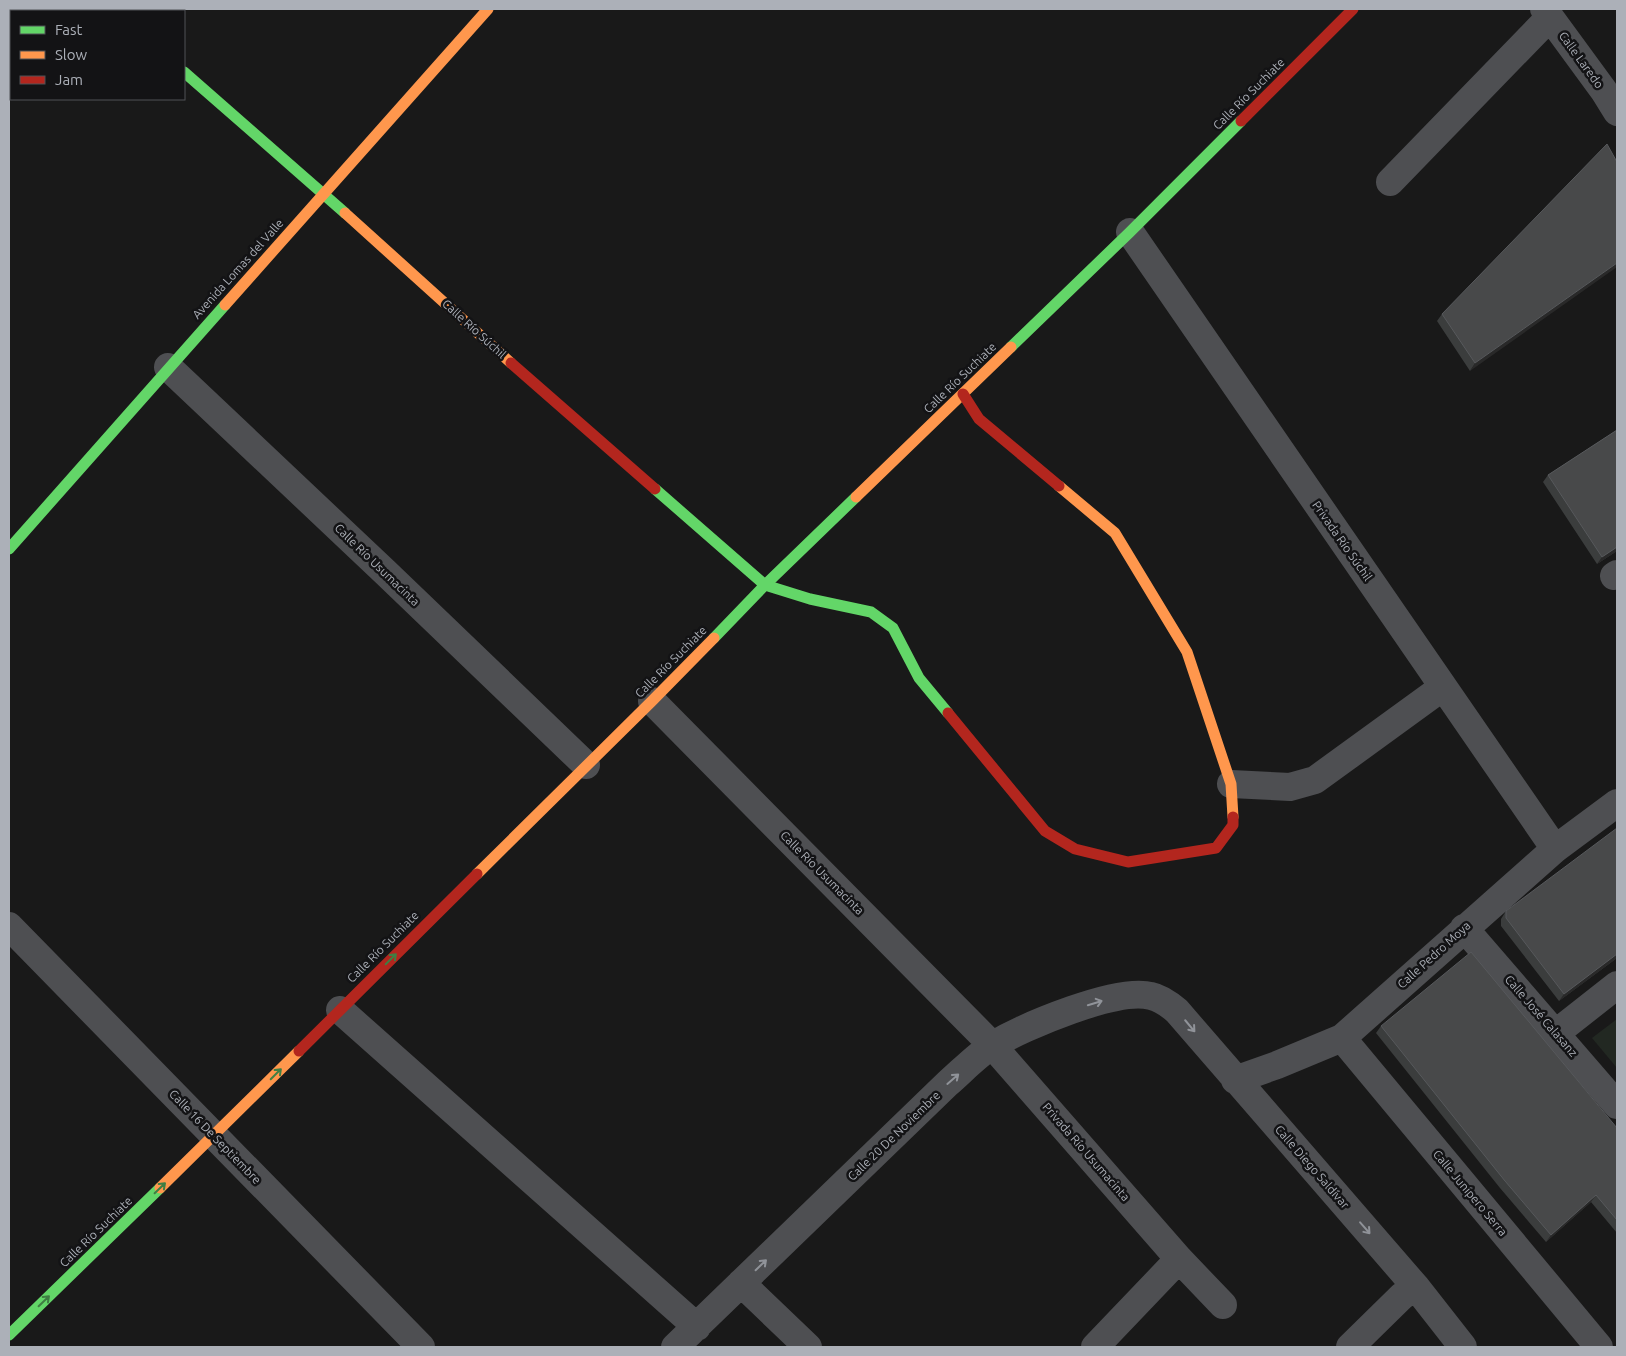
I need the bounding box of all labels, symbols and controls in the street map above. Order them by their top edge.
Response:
legend [10,10,185,100]
text: Fast [55,21,83,38]
street label: Calle Laredo [1557,29,1606,91]
text: Slow [55,46,88,63]
street label: Calle Río Suchiate [1210,55,1287,132]
text: Jam [55,71,83,88]
street label: Avenida Lomas del Valle [189,216,286,321]
street label: Calle Río Súchil [440,297,509,361]
street label: Calle Río Suchiate [921,340,998,415]
street label: Privada Río Súchil [1310,498,1375,583]
street label: Calle Río Usumacinta [332,521,422,608]
street label: Calle Río Suchiate [632,623,709,700]
street label: Calle Río Usumacinta [778,828,867,917]
street label: Calle Río Suchiate [344,908,421,985]
street label: Calle Pedro Moya [1395,919,1473,991]
one-way arrow [385,953,397,965]
street label: Calle José Calasanz [1503,972,1580,1059]
one-way arrow [1086,997,1102,1007]
one-way arrow [1184,1019,1195,1032]
one-way arrow [270,1068,282,1080]
one-way arrow [946,1073,959,1084]
street label: Calle 16 De Septiembre [167,1087,264,1187]
street label: Calle 20 De Noviembre [845,1088,942,1183]
street label: Privada Río Usumacinta [1040,1100,1133,1203]
street label: Calle Diego Saldívar [1273,1122,1352,1211]
street label: Calle Junípero Serra [1431,1147,1510,1238]
one-way arrow [154,1182,167,1194]
street label: Calle Río Suchiate [57,1194,134,1269]
one-way arrow [1359,1222,1370,1235]
one-way arrow [754,1259,767,1271]
one-way arrow [37,1295,50,1307]

